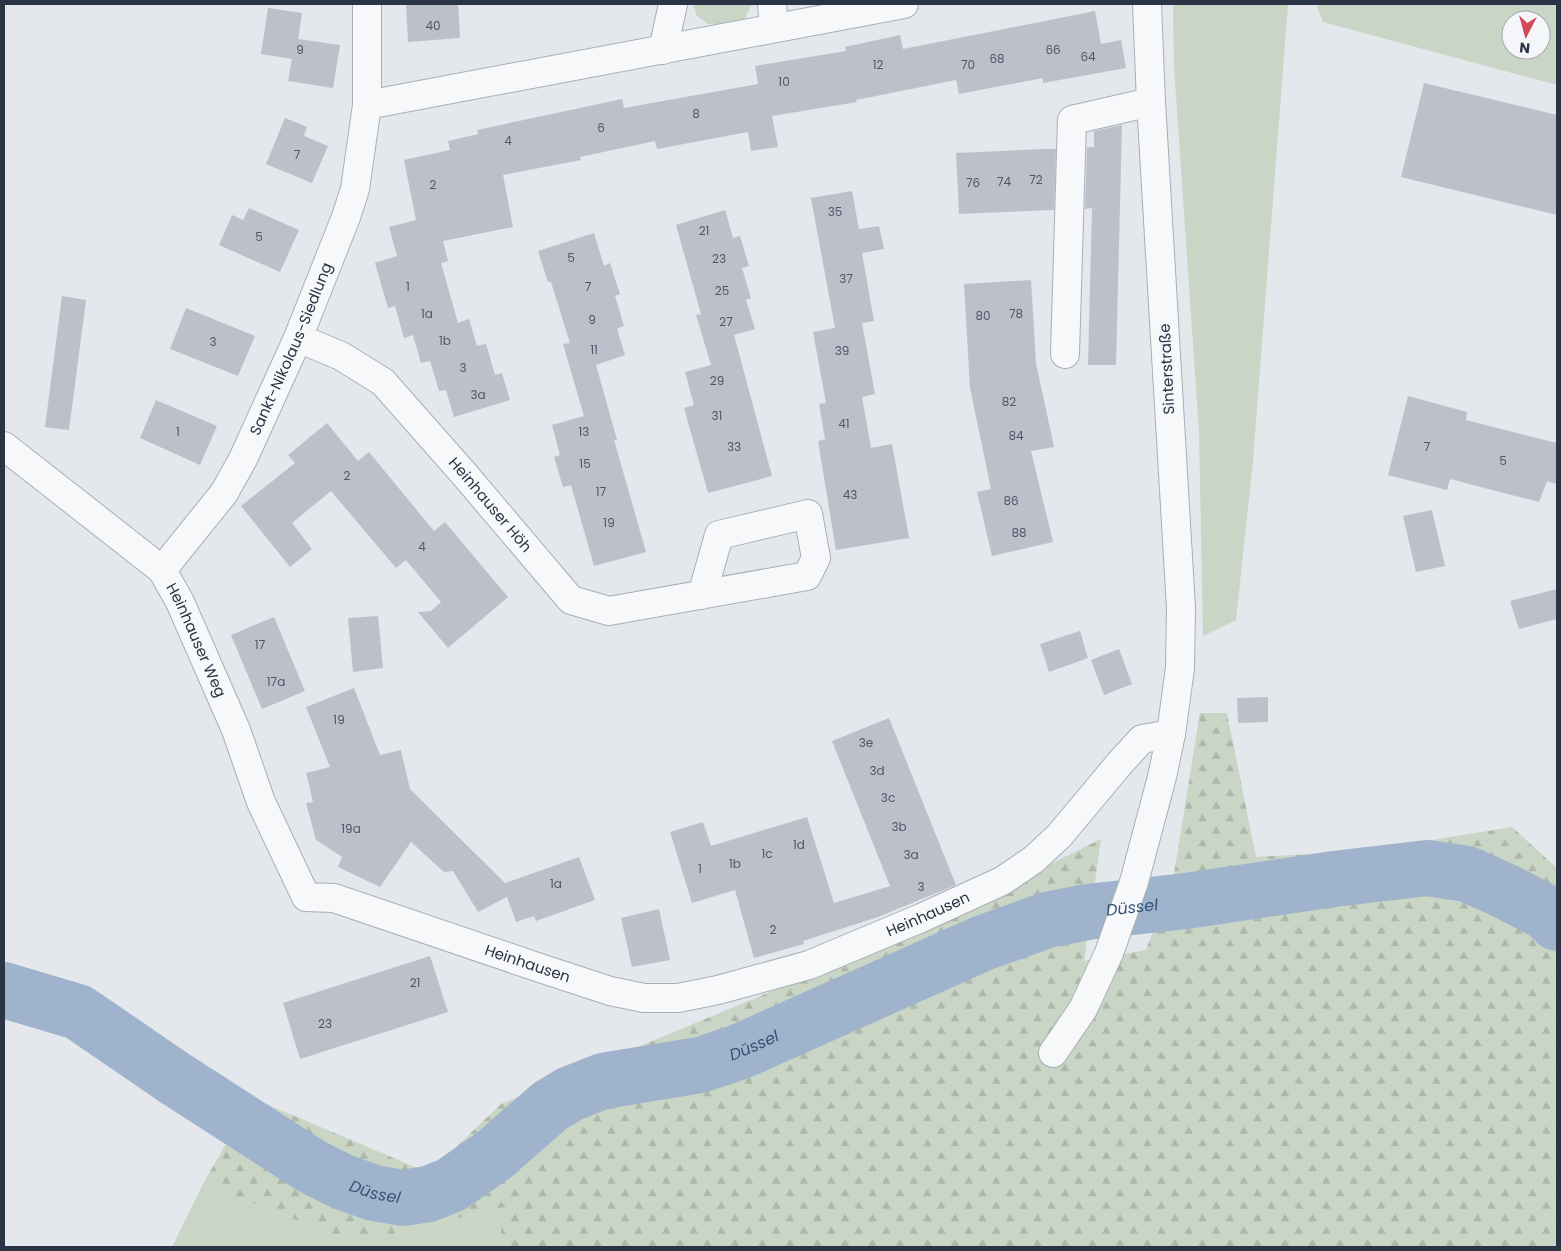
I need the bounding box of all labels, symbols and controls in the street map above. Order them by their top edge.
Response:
north arrow [1501,10,1551,60]
house number: 40 [425,17,441,34]
text: N [1518,37,1531,58]
house number: 9 [296,41,304,58]
house number: 66 [1045,41,1061,58]
house number: 64 [1080,48,1096,65]
house number: 68 [989,50,1005,67]
house number: 12 [873,56,883,73]
house number: 70 [961,56,975,73]
house number: 10 [778,73,790,90]
house number: 8 [692,105,700,122]
house number: 6 [597,119,605,136]
house number: 4 [504,132,512,149]
house number: 7 [294,146,301,163]
house number: 72 [1029,171,1043,188]
house number: 74 [997,173,1011,190]
house number: 76 [966,174,980,191]
house number: 2 [430,176,437,193]
house number: 35 [828,203,842,220]
house number: 21 [699,222,709,239]
house number: 5 [255,228,263,245]
house number: 5 [567,249,575,266]
house number: 23 [712,250,726,267]
street label: Sankt-Nikolaus-Siedlung [244,259,337,438]
house number: 37 [839,270,853,287]
house number: 1 [406,278,410,295]
house number: 7 [585,278,592,295]
house number: 25 [715,282,729,299]
house number: 1a [421,305,433,322]
house number: 78 [1009,305,1023,322]
house number: 80 [975,307,991,324]
house number: 9 [588,311,596,328]
house number: 27 [719,313,733,330]
street label: Sinterstraße [1154,323,1179,415]
house number: 1b [439,332,451,349]
house number: 3 [209,333,217,350]
house number: 11 [590,341,598,358]
house number: 39 [835,342,849,359]
house number: 3 [459,359,467,376]
house number: 29 [710,372,724,389]
house number: 3a [470,386,486,403]
house number: 82 [1002,393,1016,410]
house number: 31 [712,407,722,424]
house number: 41 [838,415,850,432]
house number: 1 [176,423,180,440]
house number: 13 [579,423,589,440]
house number: 84 [1008,427,1024,444]
house number: 33 [727,438,741,455]
house number: 7 [1424,438,1431,455]
street label: Heinhauser Höh [444,452,537,557]
house number: 5 [1499,452,1507,469]
house number: 15 [579,455,591,472]
house number: 2 [344,467,351,484]
house number: 17 [596,483,607,500]
house number: 43 [843,486,857,503]
house number: 86 [1003,492,1019,509]
house number: 19 [603,514,615,531]
house number: 88 [1011,524,1027,541]
house number: 4 [418,538,426,555]
street label: Heinhauser Weg [161,579,231,700]
house number: 17 [255,636,266,653]
house number: 17a [267,673,285,690]
house number: 19 [333,711,345,728]
house number: 3e [859,734,873,751]
house number: 3d [869,762,885,779]
house number: 3c [881,789,895,806]
house number: 3b [891,818,907,835]
house number: 19a [341,820,361,837]
house number: 1d [793,836,805,853]
house number: 1c [761,845,773,862]
house number: 3a [903,846,919,863]
house number: 1b [729,855,741,872]
house number: 1 [698,860,702,877]
house number: 1a [550,875,562,892]
house number: 3 [917,878,925,895]
street label: Heinhausen [883,886,973,941]
water label: Düssel [1105,893,1159,922]
house number: 2 [770,921,777,938]
street label: Heinhausen [482,939,573,987]
house number: 21 [410,974,420,991]
house number: 23 [318,1015,332,1032]
water label: Düssel [726,1025,783,1066]
water label: Düssel [346,1174,402,1209]

